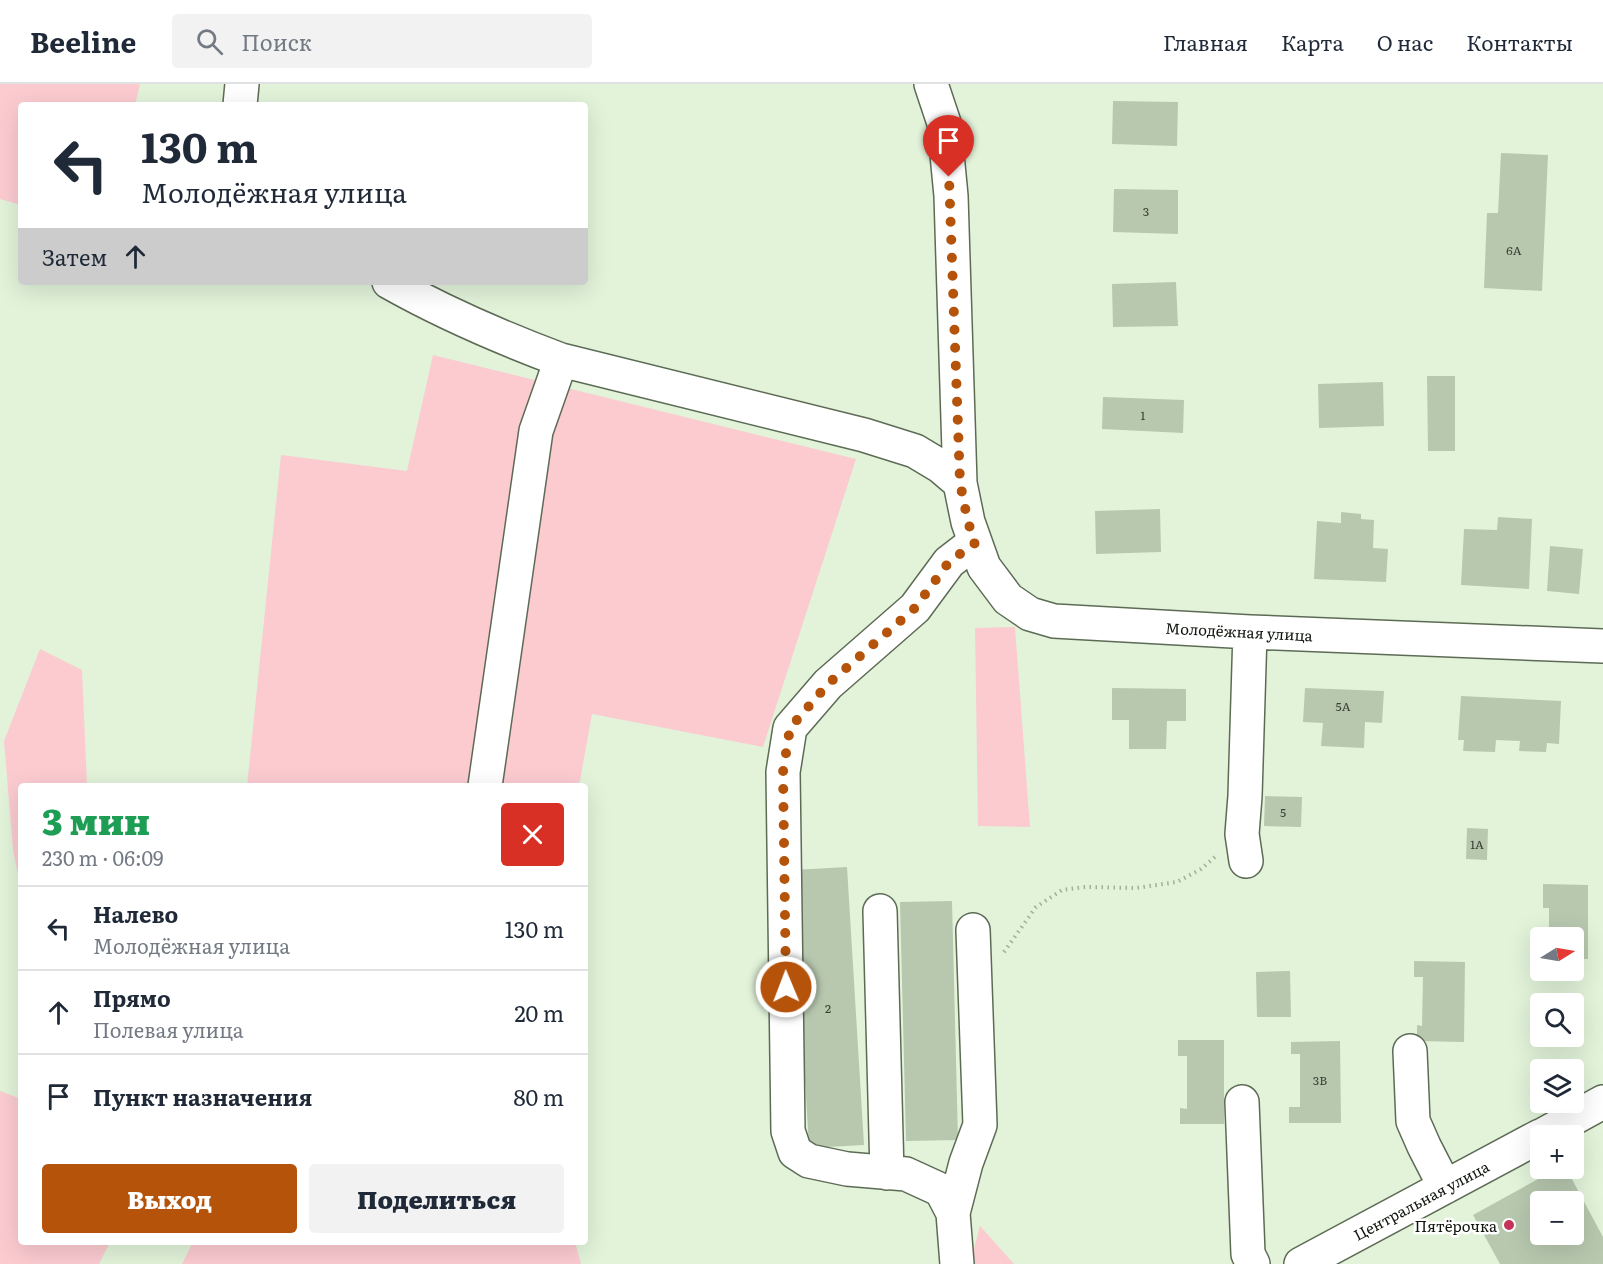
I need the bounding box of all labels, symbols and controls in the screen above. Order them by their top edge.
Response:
search box [172,14,592,68]
text: Beeline [30,20,136,62]
icon: search [193,25,226,58]
text: Поиск [241,25,312,58]
text: Главная [1163,26,1248,57]
text: Карта [1281,26,1344,57]
text: О нас [1377,26,1433,57]
text: Контакты [1466,26,1573,57]
text: 130 m [141,114,258,176]
pin [923,115,974,177]
icon: arrive [932,124,965,157]
icon: left [42,126,120,204]
text: Молодёжная улица [141,171,407,211]
house number: 3 [1143,202,1149,220]
text: Затем [42,240,107,273]
icon: ahead [119,240,152,273]
house number: 6А [1506,241,1522,259]
house number: 1 [1141,406,1146,424]
street label: Молодёжная улица [1165,616,1314,646]
house number: 5А [1336,697,1351,715]
text: 3 мин [42,793,150,846]
button: close [501,803,564,866]
house number: 5 [1280,803,1286,821]
house number: 1А [1470,835,1484,853]
text: 230 m · 06:09 [42,842,164,872]
text: Налево [93,897,178,930]
icon: left [42,912,75,945]
text: 130 m [505,912,564,945]
north arrow [1530,927,1584,981]
map controls [1530,927,1584,1245]
text: Молодёжная улица [93,930,290,960]
position arrow [754,955,818,1019]
text: Прямо [93,981,171,1014]
button: search [1530,993,1584,1047]
icon: ahead [42,996,75,1029]
text: 20 m [514,996,564,1029]
house number: 2 [825,999,831,1017]
text: Полевая улица [93,1014,244,1044]
button: layers [1530,1059,1584,1113]
house number: 3В [1313,1071,1327,1089]
icon: arrive [42,1080,75,1113]
text: Пункт назначения [93,1080,312,1113]
text: 80 m [513,1080,564,1113]
button: + [1530,1125,1584,1179]
street label: Центральная улица [1349,1154,1494,1246]
button: Выход [42,1164,297,1233]
button: Поделиться [309,1164,564,1233]
button: − [1530,1191,1584,1245]
place label: Пятёрочка [1414,1214,1498,1237]
marker: Пятёрочка [1502,1218,1516,1232]

